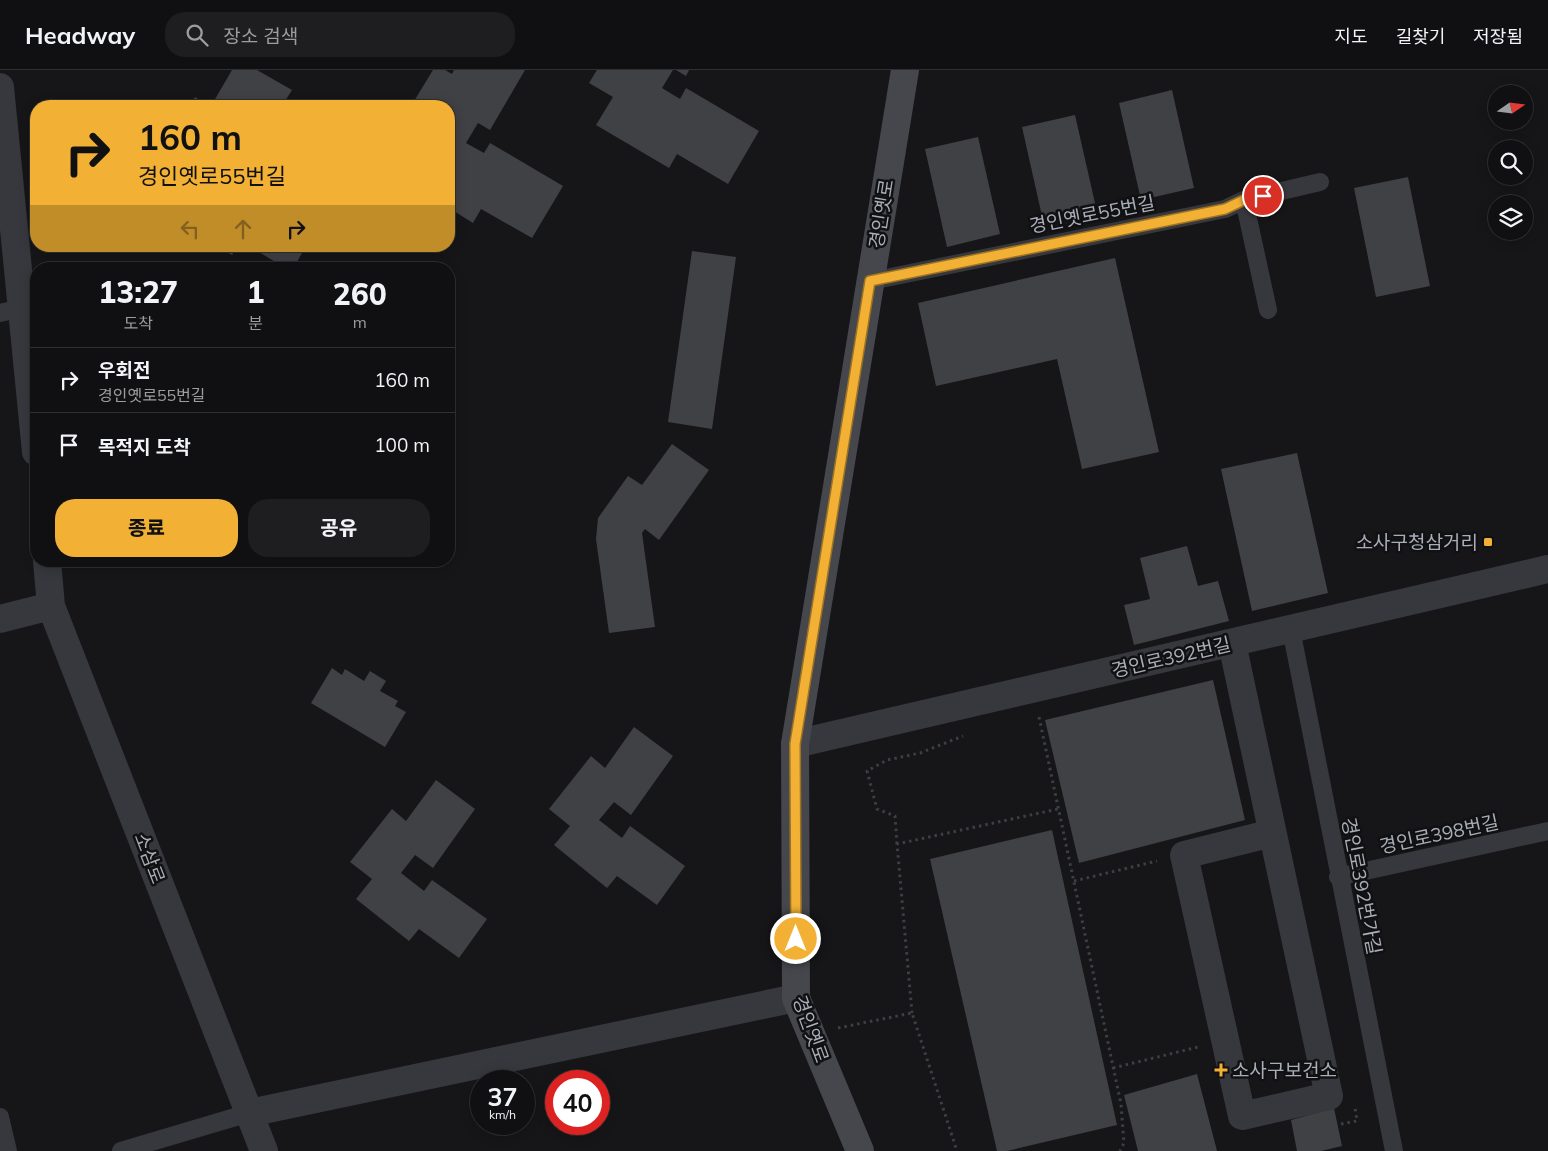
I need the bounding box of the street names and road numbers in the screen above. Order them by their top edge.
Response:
street label: 경인옛로 [864,178,898,250]
street label: 경인옛로55번길 [1027,190,1157,238]
street label: 경인로392번길 [1109,632,1233,682]
street label: 경인로398번길 [1377,810,1501,858]
street label: 경인로392번가길 [1337,815,1387,957]
street label: 소삼로 [129,829,171,887]
street label: 경인옛로 [788,992,834,1066]

